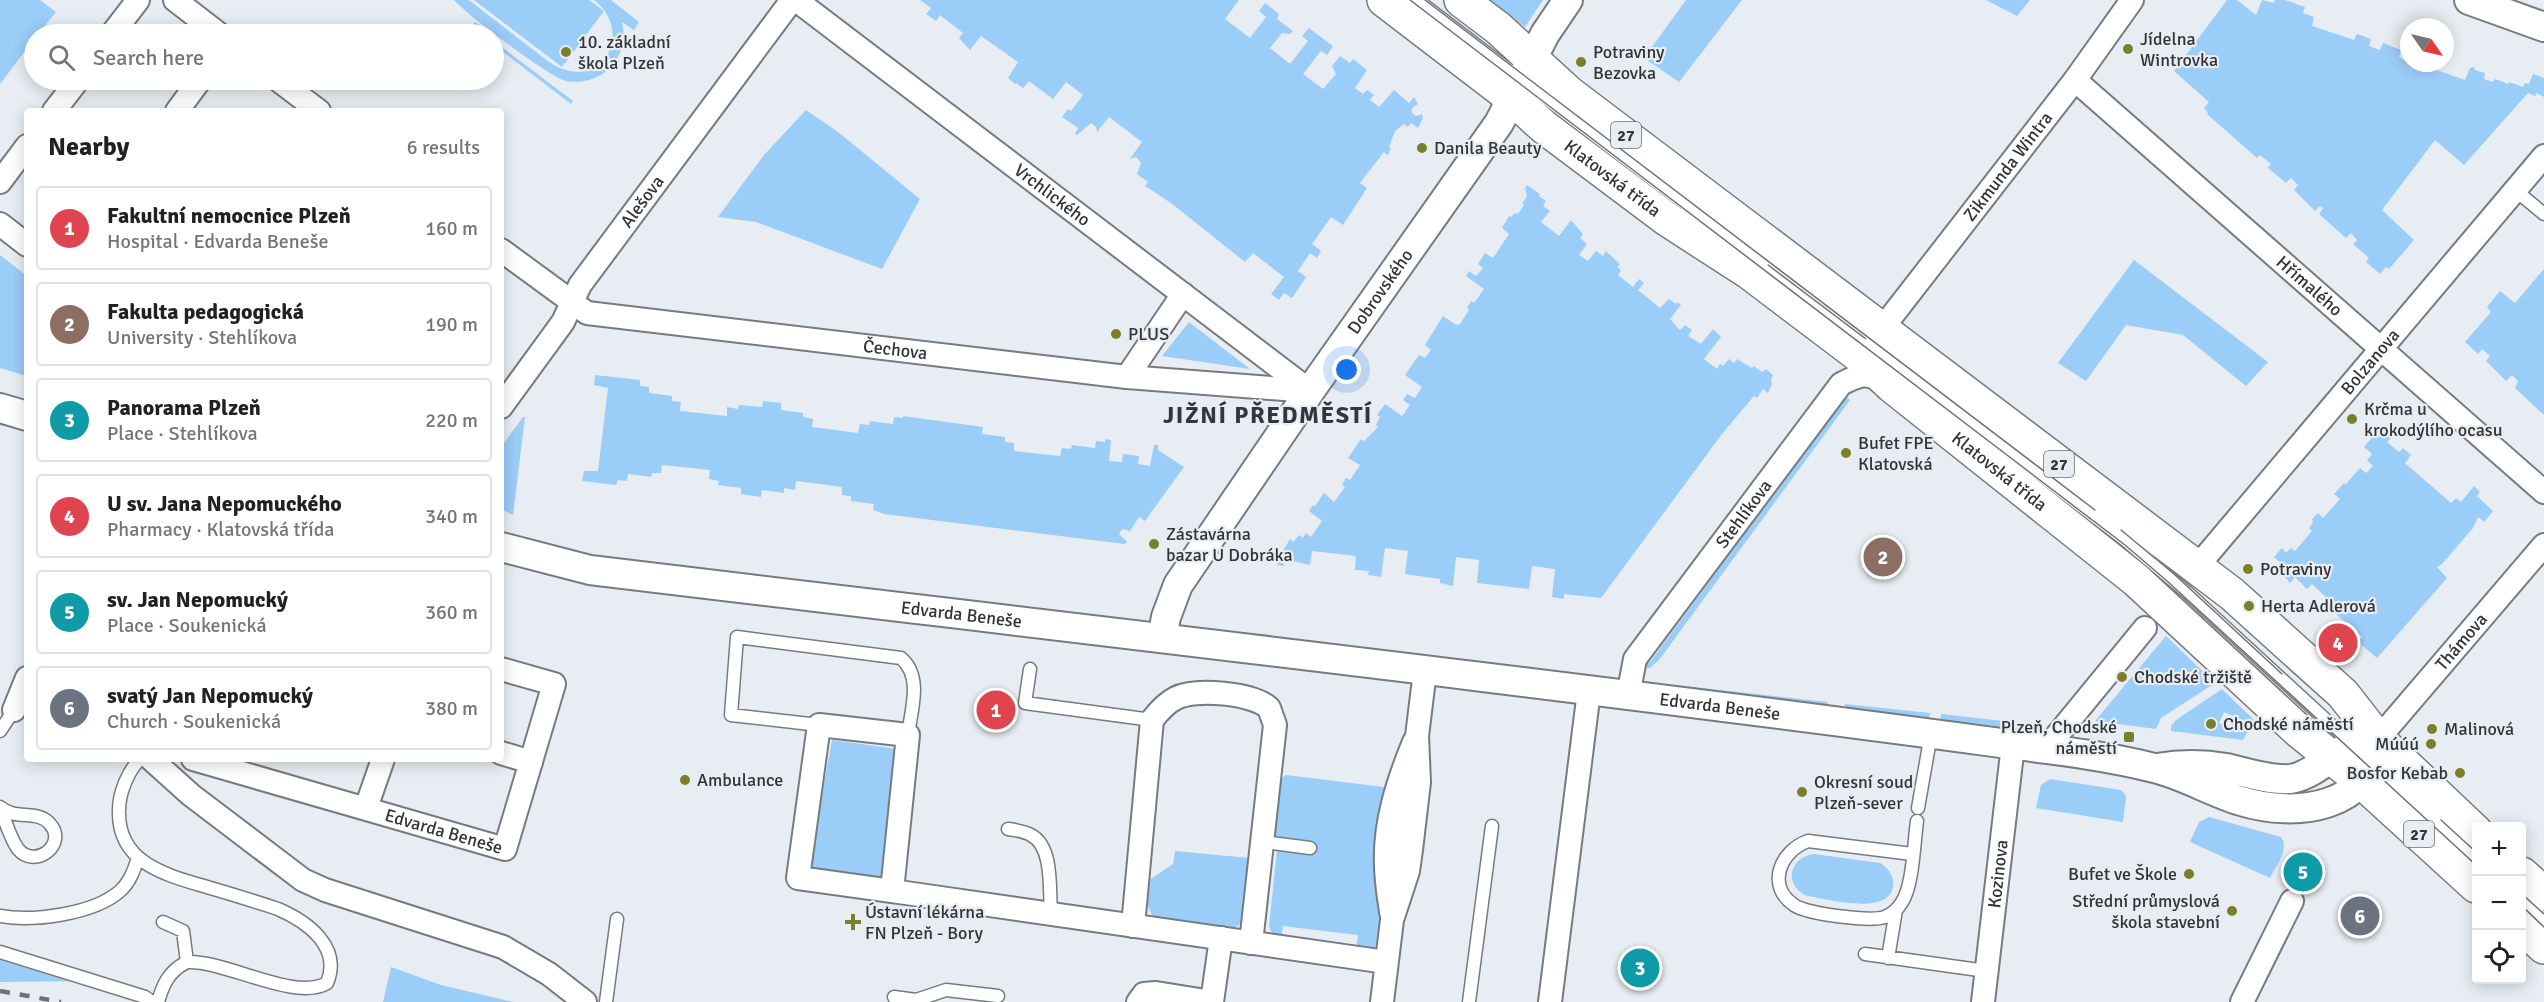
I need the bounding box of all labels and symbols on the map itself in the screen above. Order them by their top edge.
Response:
north arrow [2400,18,2454,72]
place label: Jídelna Wintrovka [2140,28,2218,71]
place label: 10. základní škola Plzeň [578,31,671,74]
place label: Potraviny Bezovka [1593,41,1665,84]
marker: Jídelna Wintrovka [2121,42,2135,56]
marker: 10. základní škola Plzeň [559,45,573,59]
marker: Potraviny Bezovka [1574,55,1588,69]
street label: Zikmunda Wintra [1959,107,2057,226]
road number: 27 [1611,122,1641,148]
street label: Klatovská třída [1560,135,1665,222]
place label: Danila Beauty [1434,137,1542,159]
marker: Danila Beauty [1415,141,1429,155]
street label: Vrchlického [1010,159,1095,231]
street label: Alešova [616,171,669,232]
street label: Dobrovského [1343,245,1418,338]
street label: Hřímalého [2272,251,2347,321]
place label: PLUS [1128,323,1169,345]
street label: Bolzanova [2336,324,2404,399]
marker: PLUS [1109,327,1123,341]
street label: Čechova [862,335,929,364]
your location [1332,355,1361,384]
place label: Krčma u krokodýlího ocasu [2364,398,2503,441]
district label: JIŽNÍ PŘEDMĚSTÍ [1163,400,1373,430]
marker: Krčma u krokodýlího ocasu [2345,412,2359,426]
street label: Klatovská třída [1947,427,2051,516]
place label: Bufet FPE Klatovská [1858,432,1934,475]
marker: Bufet FPE Klatovská [1839,446,1853,460]
road number: 27 [2044,451,2074,477]
street label: Stehlíkova [1711,475,1777,553]
place label: Zástavárna bazar U Dobráka [1166,523,1293,566]
pin: 2 [1864,534,1902,580]
marker: Zástavárna bazar U Dobráka [1147,537,1161,551]
place label: Potraviny [2260,558,2332,580]
marker: Potraviny [2241,562,2255,576]
place label: Herta Adlerová [2261,595,2376,617]
street label: Edvarda Beneše [900,596,1023,632]
marker: Herta Adlerová [2242,599,2256,613]
street label: Thámova [2431,609,2492,675]
pin: 4 [2318,620,2358,666]
place label: Chodské tržiště [2134,666,2252,688]
marker: Chodské tržiště [2115,670,2129,684]
pin: 1 [976,688,1016,732]
street label: Edvarda Beneše [1658,688,1782,725]
place label: Chodské náměstí [2223,713,2354,735]
place label: Plzeň, Chodské náměstí [2001,716,2117,759]
marker: Chodské náměstí [2204,717,2218,731]
place label: Malinová [2444,718,2514,740]
marker: Malinová [2425,722,2439,736]
marker: Plzeň, Chodské náměstí [2122,730,2136,744]
place label: Múúú [2375,733,2419,755]
marker: Múúú [2424,737,2438,751]
place label: Bosfor Kebab [2347,762,2448,784]
marker: Bosfor Kebab [2453,766,2467,780]
place label: Ambulance [697,769,783,791]
place label: Okresní soud Plzeň-sever [1814,771,1913,814]
marker: Ambulance [678,773,692,787]
marker: Okresní soud Plzeň-sever [1795,785,1809,799]
street label: Edvarda Beneše [382,804,505,859]
road number: 27 [2404,821,2434,847]
street label: Kozinova [1983,838,2013,909]
pin: 5 [2284,850,2322,894]
place label: Bufet ve Škole [2068,863,2177,885]
marker: Bufet ve Škole [2182,867,2196,881]
place label: Střední průmyslová škola stavební [2072,890,2220,933]
pin: 6 [2340,894,2380,938]
place label: Ústavní lékárna FN Plzeň - Bory [865,901,984,944]
marker: Střední průmyslová škola stavební [2225,904,2239,918]
marker: Ústavní lékárna FN Plzeň - Bory [846,915,860,929]
pin: 3 [1620,946,1660,990]

